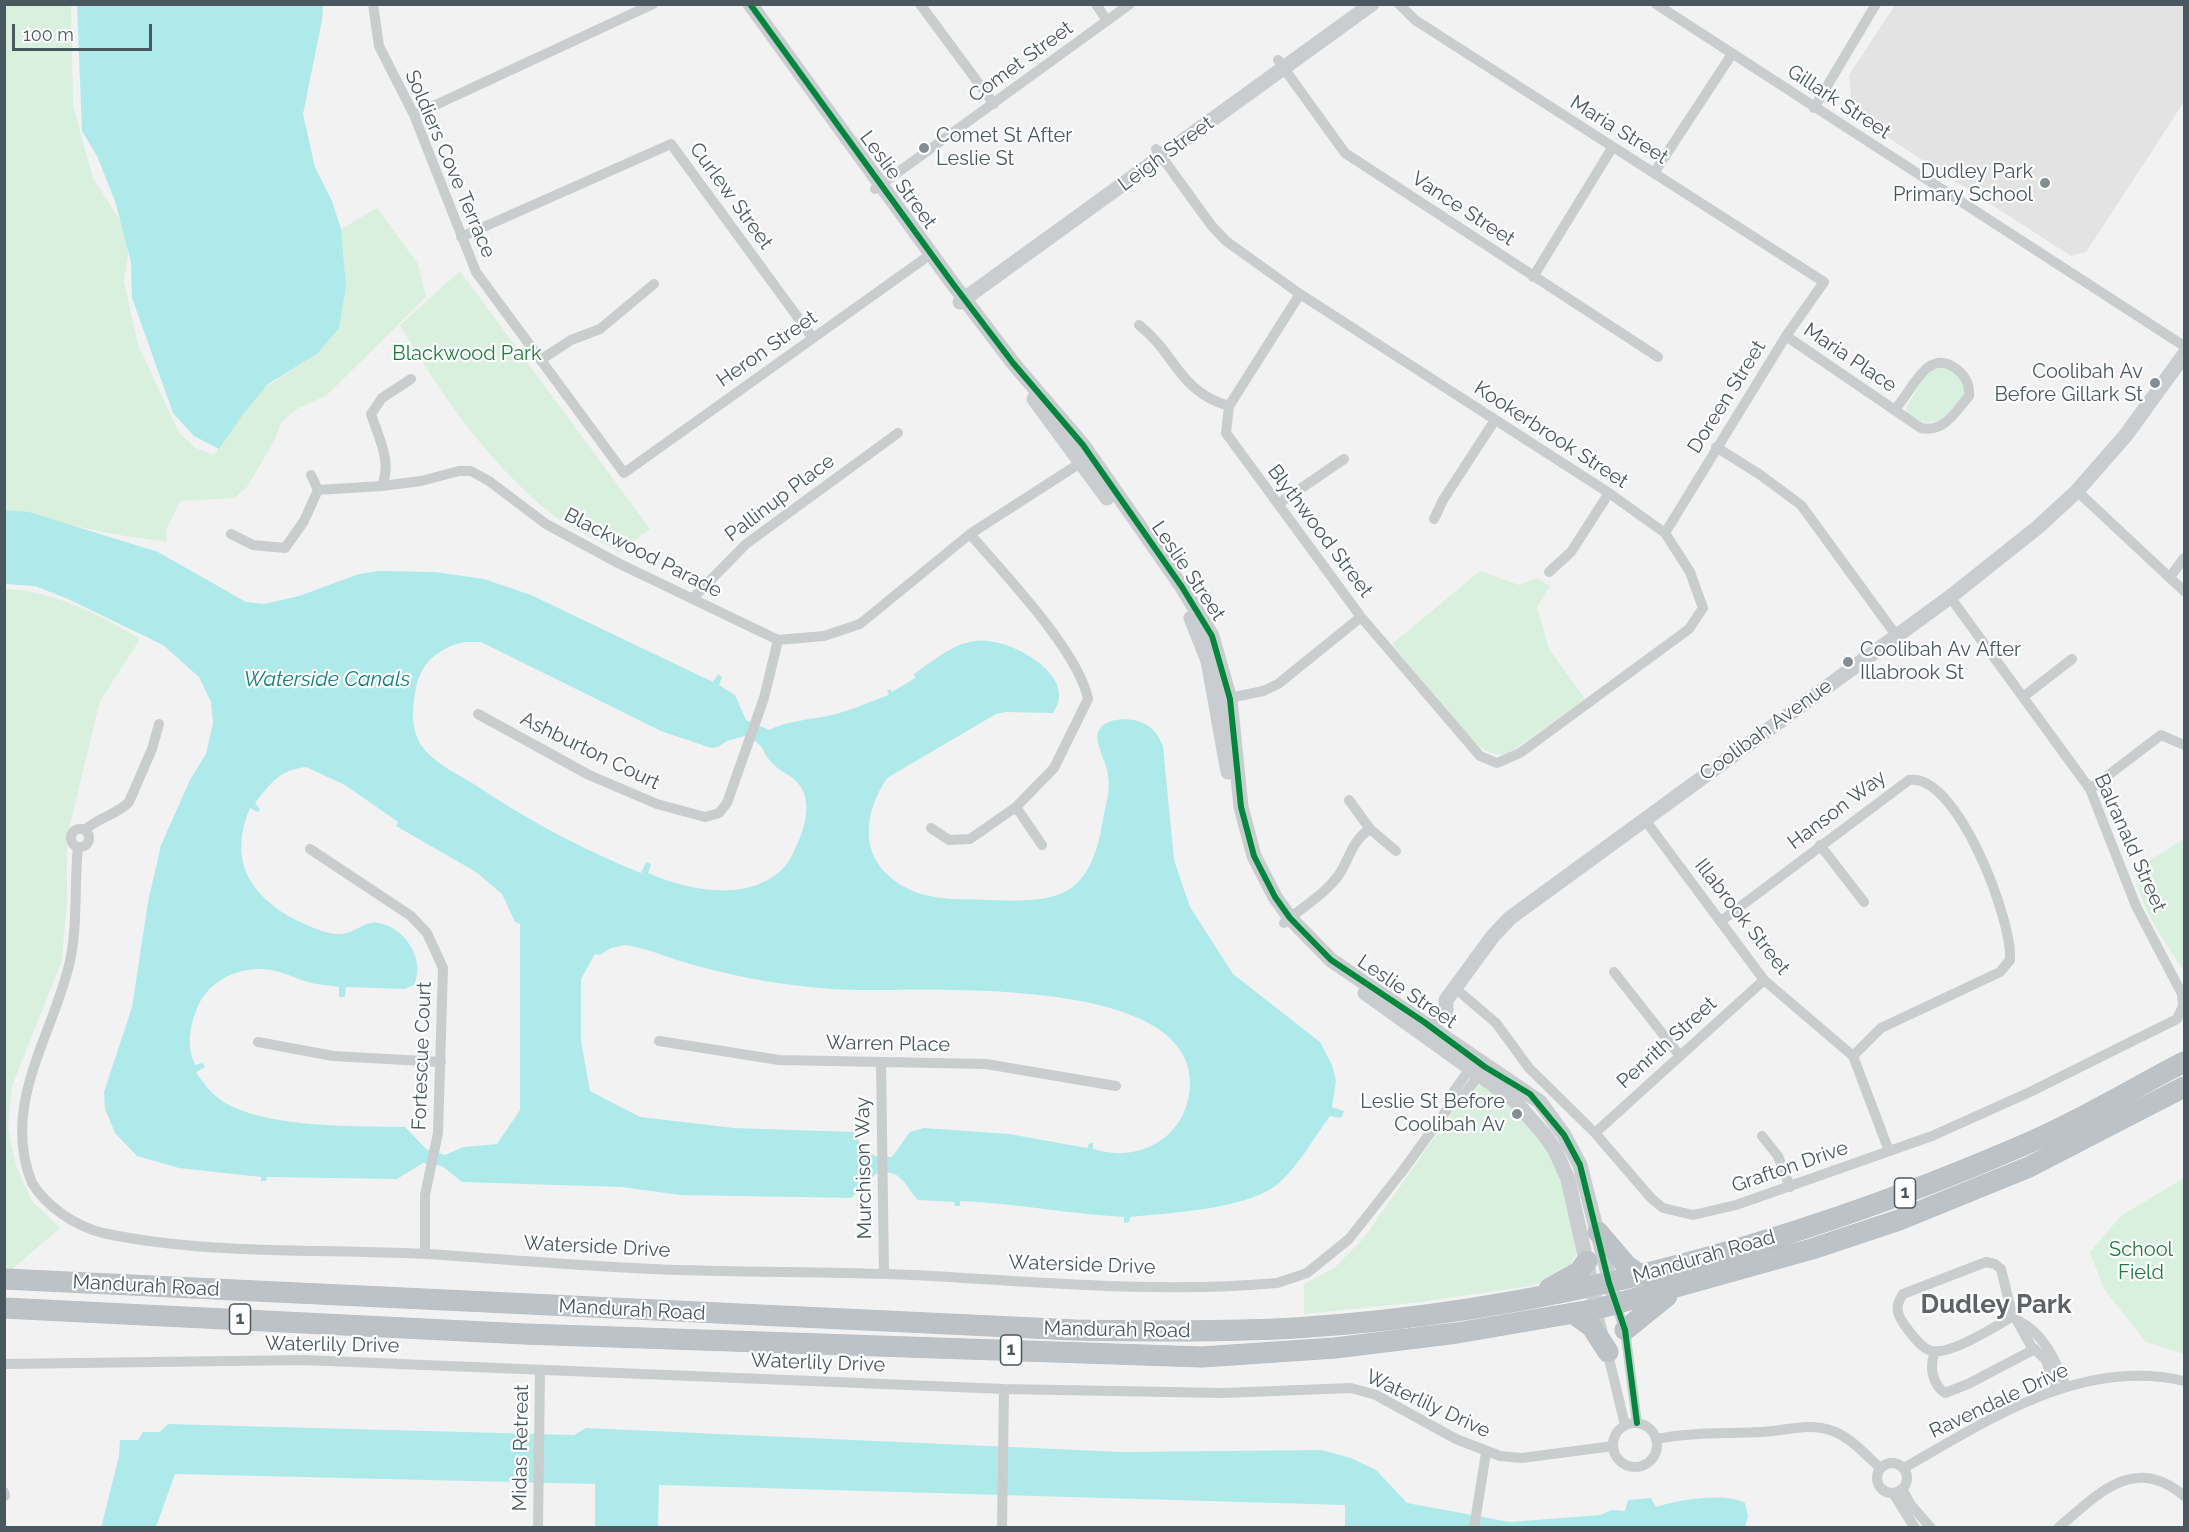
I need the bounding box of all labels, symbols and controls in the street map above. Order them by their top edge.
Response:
scale bar [15,12,154,50]
street label: Comet Street [964,16,1078,108]
text: 100 m [23,24,74,45]
street label: Gillark Street [1783,60,1895,144]
street label: Soldiers Cove Terrace [400,67,500,261]
street label: Maria Street [1566,90,1672,170]
street label: Leigh Street [1114,111,1218,197]
place label: Comet St After Leslie St [936,124,1072,171]
street label: Leslie Street [855,126,941,234]
street label: Curlew Street [684,138,778,254]
marker: Comet St After Leslie St [917,141,931,155]
place label: Dudley Park Primary School [1893,160,2033,207]
street label: Vance Street [1407,167,1519,251]
marker: Dudley Park Primary School [2038,176,2052,190]
street label: Heron Street [712,306,822,392]
street label: Maria Place [1799,318,1901,398]
street label: Doreen Street [1683,336,1771,458]
park label: Blackwood Park [392,342,542,366]
place label: Coolibah Av Before Gillark St [1994,360,2143,407]
street label: Kookerbrook Street [1469,376,1633,494]
marker: Coolibah Av Before Gillark St [2148,376,2162,390]
street label: Pallinup Place [721,449,839,547]
street label: Blythwood Street [1262,460,1378,602]
street label: Blackwood Parade [560,503,726,603]
street label: Leslie Street [1146,517,1230,625]
place label: Coolibah Av After Illabrook St [1860,638,2021,685]
marker: Coolibah Av After Illabrook St [1841,655,1855,669]
water label: Waterside Canals [244,667,410,693]
street label: Coolibah Avenue [1695,674,1837,786]
street label: Ashburton Court [516,707,664,795]
street label: Hanson Way [1783,765,1891,855]
street label: Balranald Street [2089,770,2171,916]
street label: Illabrook Street [1689,854,1795,980]
street label: Leslie Street [1353,950,1461,1034]
street label: Fortescue Court [407,981,437,1131]
street label: Penrith Street [1612,992,1722,1094]
street label: Warren Place [826,1031,950,1057]
place label: Leslie St Before Coolibah Av [1360,1090,1505,1137]
street label: Murchison Way [851,1096,877,1240]
marker: Leslie St Before Coolibah Av [1510,1107,1524,1121]
street label: Grafton Drive [1729,1136,1851,1198]
road number: 1 [1894,1178,1916,1208]
street label: Mandurah Road [1630,1225,1778,1289]
street label: Waterside Drive [523,1231,671,1263]
park label: School Field [2109,1238,2173,1285]
street label: Waterside Drive [1008,1250,1156,1280]
street label: Mandurah Road [72,1270,220,1302]
district label: Dudley Park [1921,1289,2071,1321]
street label: Mandurah Road [558,1294,706,1326]
road number: 1 [230,1304,250,1334]
street label: Mandurah Road [1043,1317,1191,1343]
street label: Waterlily Drive [265,1332,399,1358]
road number: 1 [1000,1335,1022,1365]
street label: Waterlily Drive [750,1349,886,1377]
street label: Ravendale Drive [1926,1358,2072,1444]
street label: Waterlily Drive [1362,1365,1494,1443]
street label: Midas Retreat [508,1384,534,1512]

